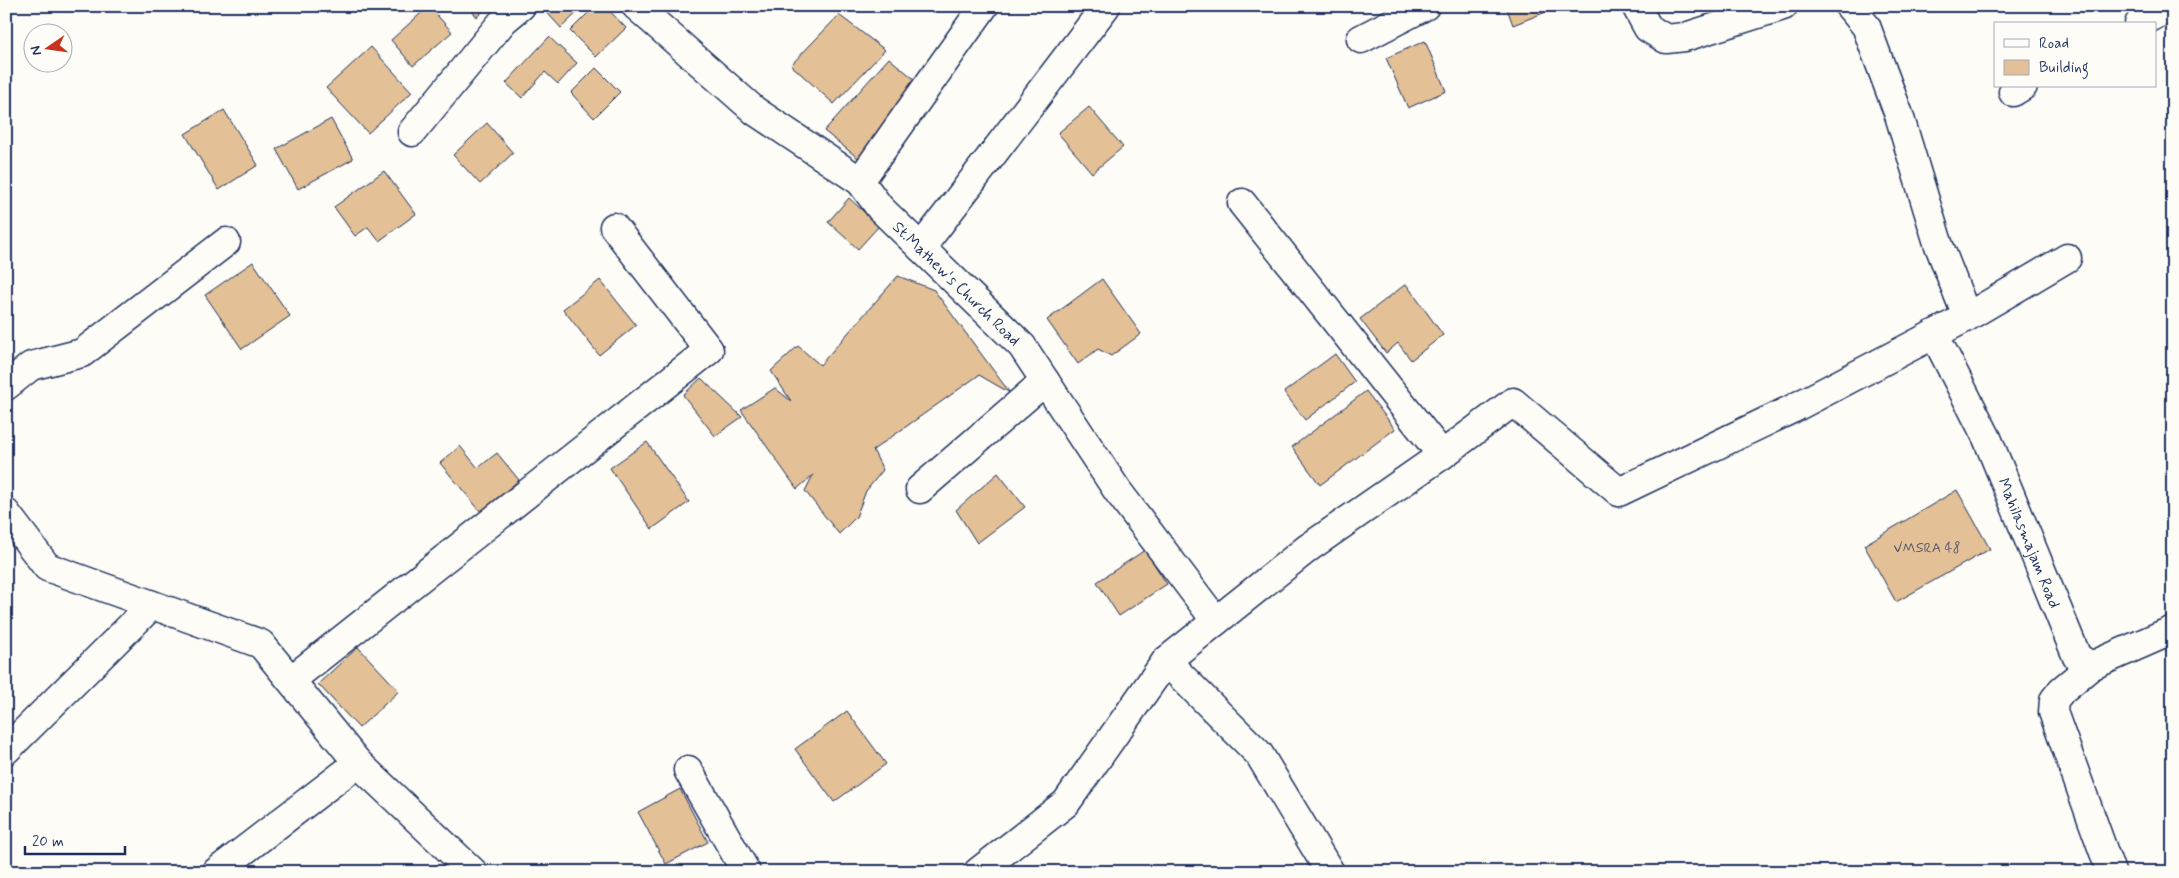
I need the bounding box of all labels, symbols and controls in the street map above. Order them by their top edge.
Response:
north arrow [22,22,72,72]
legend [1994,22,2156,88]
text: Road [2039,34,2069,54]
text: N [26,44,46,57]
text: Building [2039,58,2089,79]
street label: St.Mathew's Church Road [887,217,1025,351]
street label: Mahilasmajam Road [1993,475,2065,612]
house number: VMSRA 48 [1894,539,1960,557]
scale bar [25,823,125,855]
text: 20 m [32,832,64,852]

